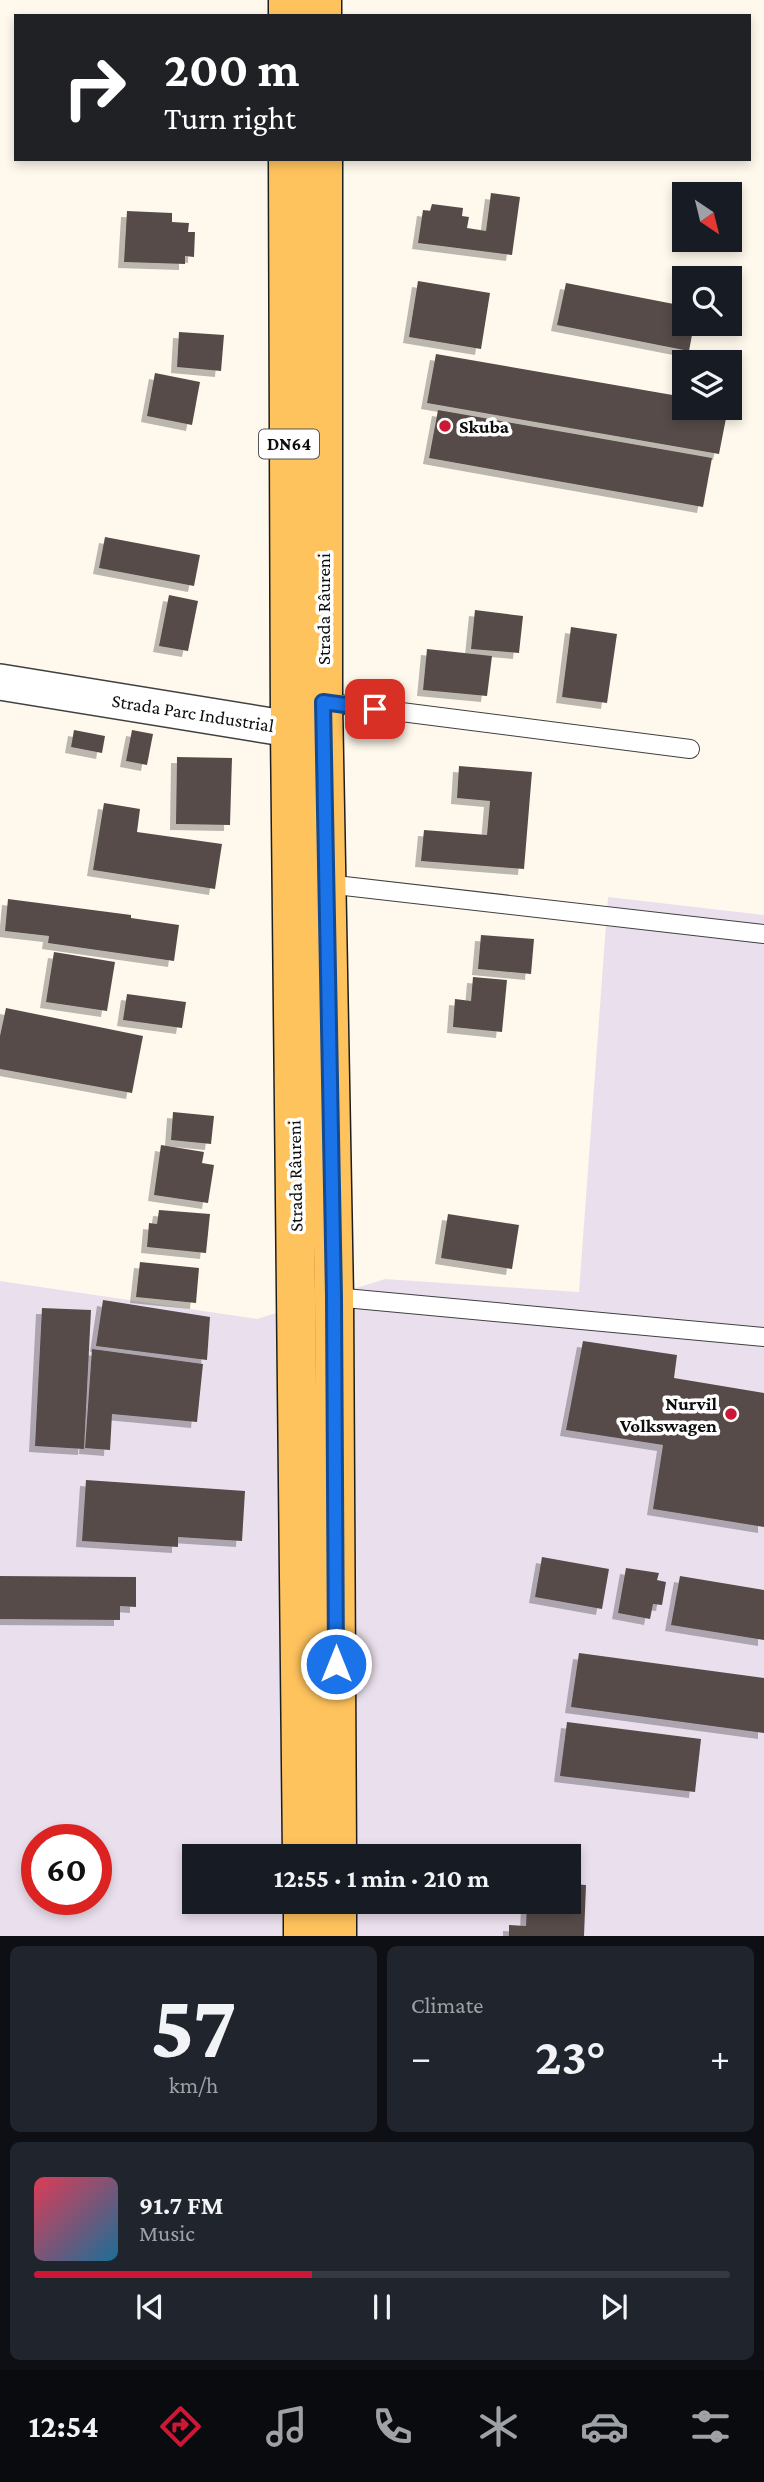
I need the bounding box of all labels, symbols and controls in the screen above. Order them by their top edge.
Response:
icon: right [49,42,140,133]
text: 200 m [164,42,299,97]
text: Turn right [164,100,296,136]
north arrow [672,182,742,252]
map controls [672,182,742,420]
button: search [672,266,742,336]
button: layers [672,350,742,420]
place label: Skuba [459,416,510,437]
marker: Skuba [437,418,453,434]
road number: DN64 [259,430,319,458]
street label: Strada Râureni [313,553,334,665]
pin [345,679,405,739]
street label: Strada Parc Industrial [110,690,276,736]
icon: arrive [356,690,394,728]
street label: Strada Râureni [284,1120,306,1232]
place label: Nurvil Volkswagen [619,1393,717,1436]
marker: Nurvil Volkswagen [723,1406,739,1422]
position arrow [299,1627,373,1701]
speed limit sign: 60 [21,1824,112,1915]
text: 12:55 · 1 min · 210 m [274,1864,489,1893]
text: 57 [150,1975,237,2077]
text: Climate [411,1992,483,2018]
text: 23° [535,2027,606,2085]
text: − [411,2036,431,2078]
text: + [710,2036,730,2078]
text: km/h [169,2072,218,2098]
text: 91.7 FM [139,2191,223,2220]
text: Music [139,2220,195,2246]
icon: previous [131,2288,169,2326]
icon: pause [363,2288,401,2326]
icon: next [595,2288,633,2326]
icon: directions [156,2402,205,2451]
icon: music [262,2402,311,2451]
icon: phone [368,2402,417,2451]
icon: climate [474,2402,523,2451]
icon: car [580,2402,629,2451]
icon: filters [686,2402,735,2451]
text: 12:54 [29,2408,99,2444]

